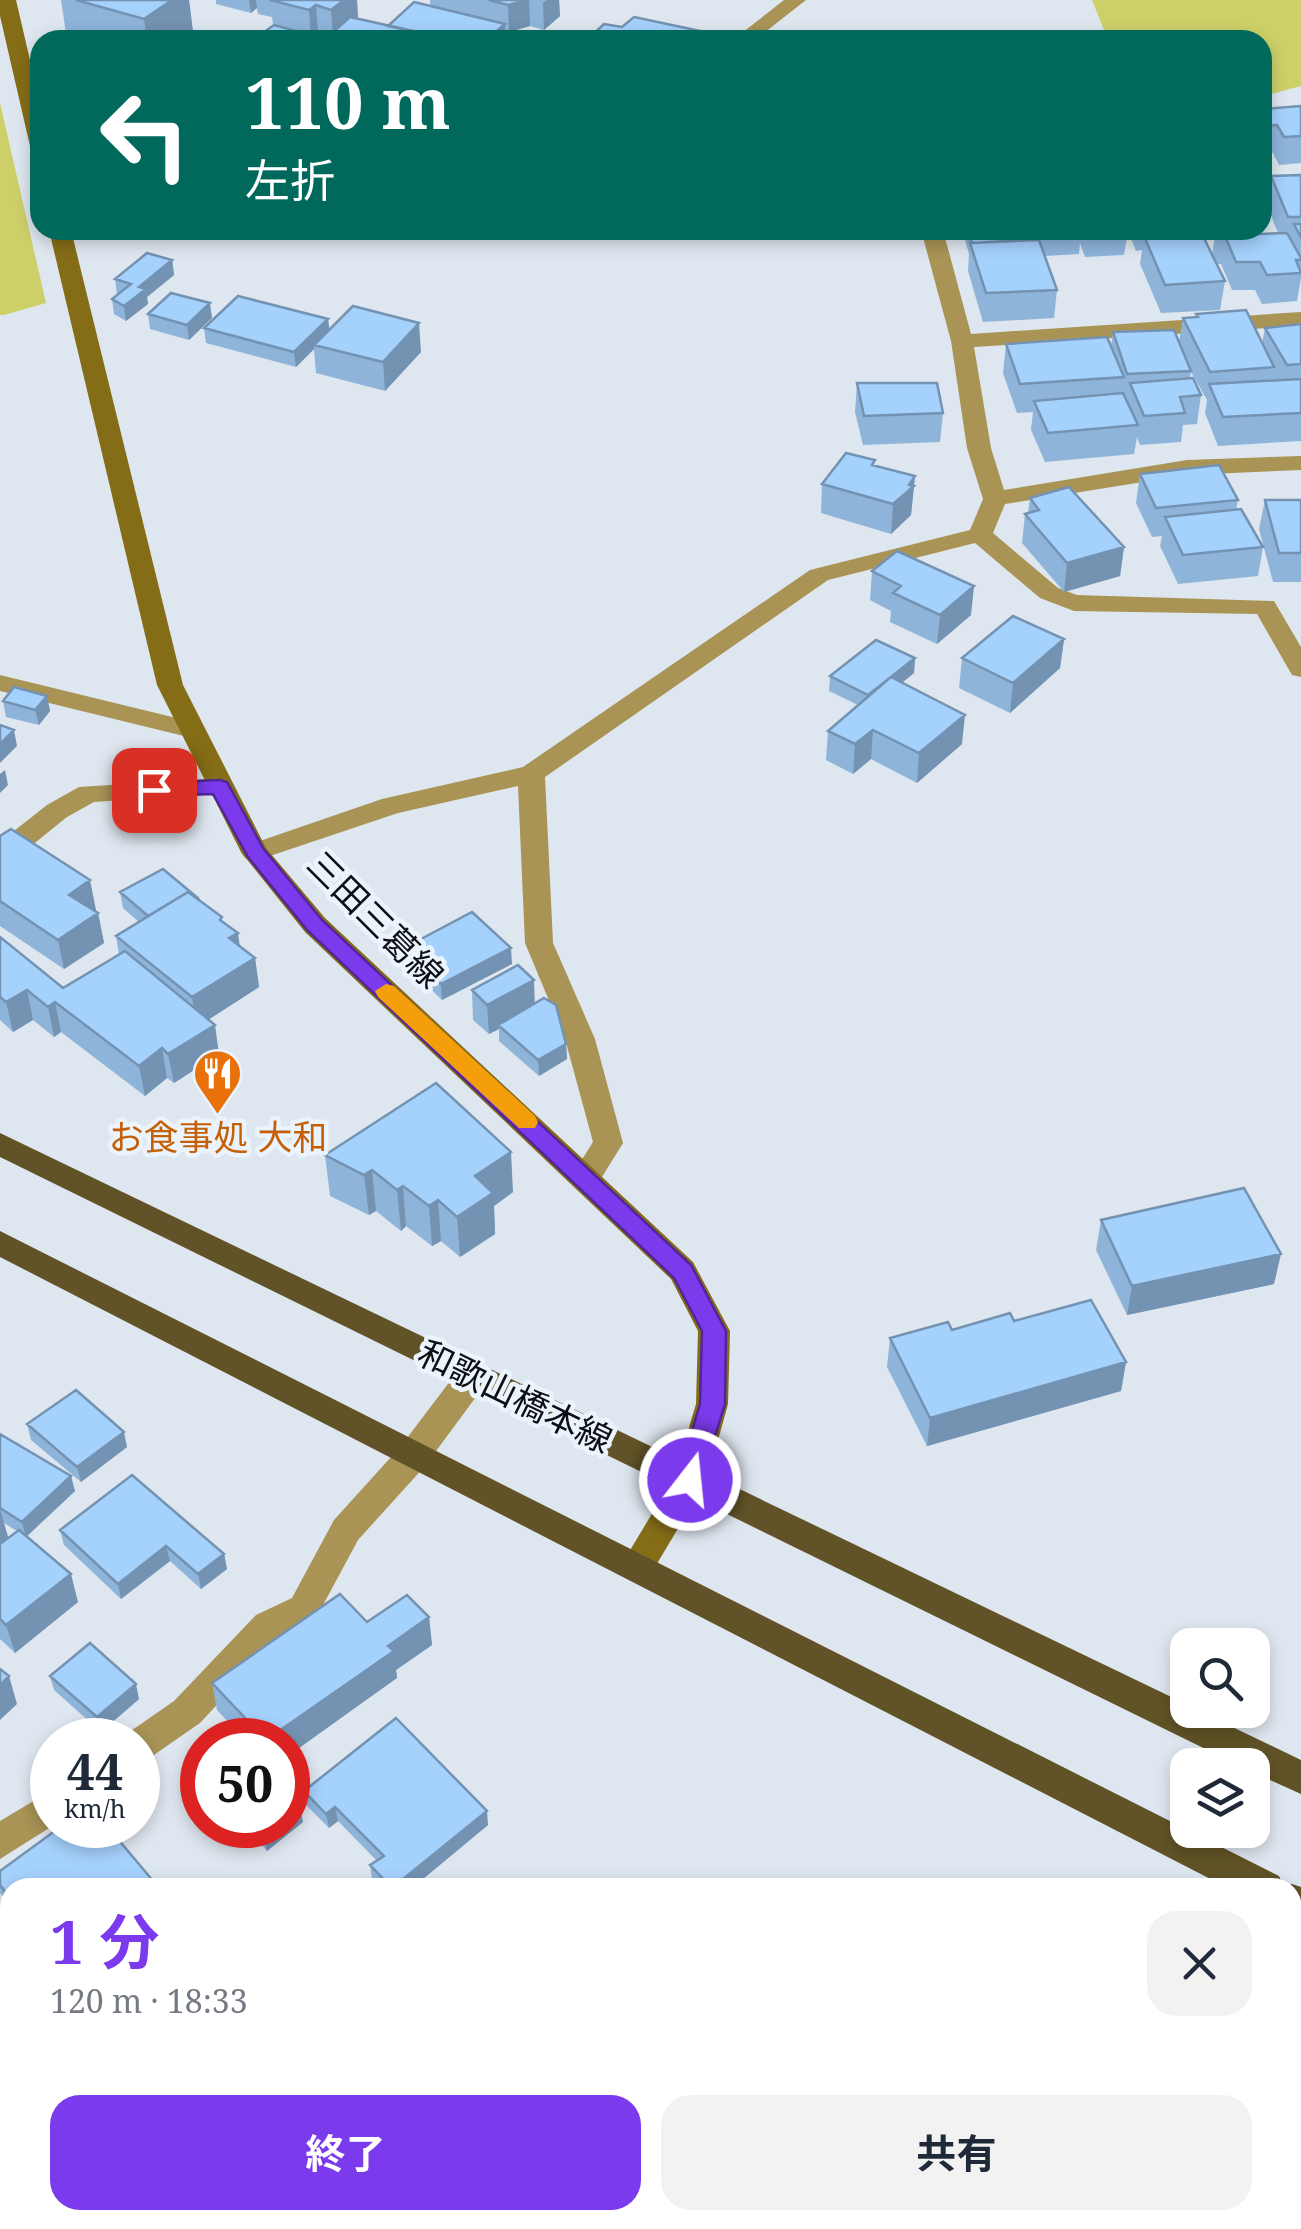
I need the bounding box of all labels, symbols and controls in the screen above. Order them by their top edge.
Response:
text: 110 m [245,54,451,150]
icon: left [80,70,210,200]
text: 左折 [245,149,335,210]
pin [112,748,197,833]
icon: arrive [127,763,182,818]
street label: 三田三葛線 [298,840,455,997]
restaurant icon: お食事処 大和 [192,1048,244,1116]
place label: お食事処 大和 [108,1113,328,1160]
street label: 和歌山橋本線 [411,1328,620,1463]
position arrow [638,1428,742,1532]
map controls [1170,1628,1270,1848]
button: search [1170,1628,1270,1728]
speed limit sign: 50 [180,1718,310,1848]
text: 44 [67,1737,123,1805]
button: layers [1170,1748,1270,1848]
text: km/h [64,1791,126,1825]
text: 1 分 [50,1900,160,1982]
button: close [1147,1911,1252,2016]
text: 120 m · 18:33 [50,1979,248,2022]
button: 終了 [50,2095,641,2210]
button: 共有 [661,2095,1252,2210]

